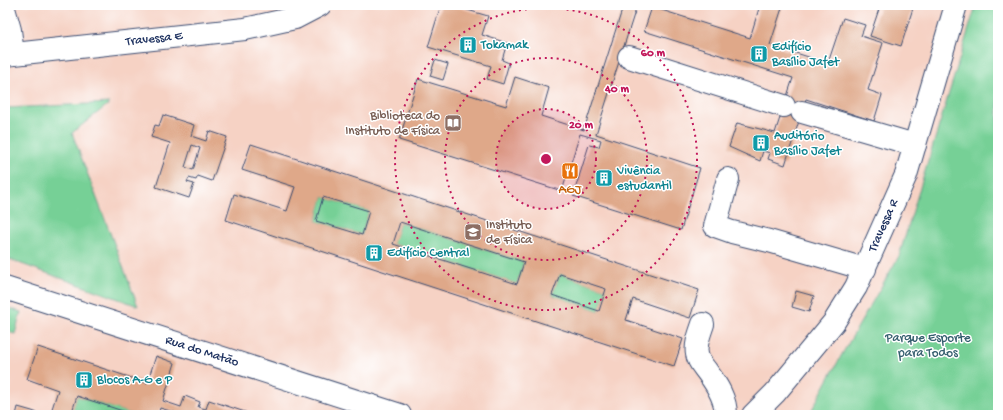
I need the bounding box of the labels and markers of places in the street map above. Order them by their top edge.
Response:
building icon: Tokamak [458,35,478,55]
place label: Tokamak [480,38,529,53]
place label: Edifício Basílio Jafet [771,40,841,70]
building icon: Edifício Basílio Jafet [749,44,769,64]
place label: Biblioteca do Instituto de Física [345,109,441,139]
library icon: Biblioteca do Instituto de Física [443,113,463,133]
place label: Auditório Basílio Jafet [773,129,843,159]
building icon: Auditório Basílio Jafet [751,133,771,153]
centre of rings [539,152,553,166]
restaurant icon: AGJ [560,161,580,181]
place label: Vivência estudantil [616,164,672,194]
building icon: Vivência estudantil [594,168,614,188]
place label: AGJ [559,183,582,198]
place label: Instituto de Física [486,218,533,248]
school or university icon: Instituto de Física [463,222,483,242]
building icon: Edifício Central [364,243,384,263]
place label: Edifício Central [387,246,469,261]
building icon: Blocos A-G e P [74,370,94,390]
place label: Blocos A-G e P [96,373,173,388]

